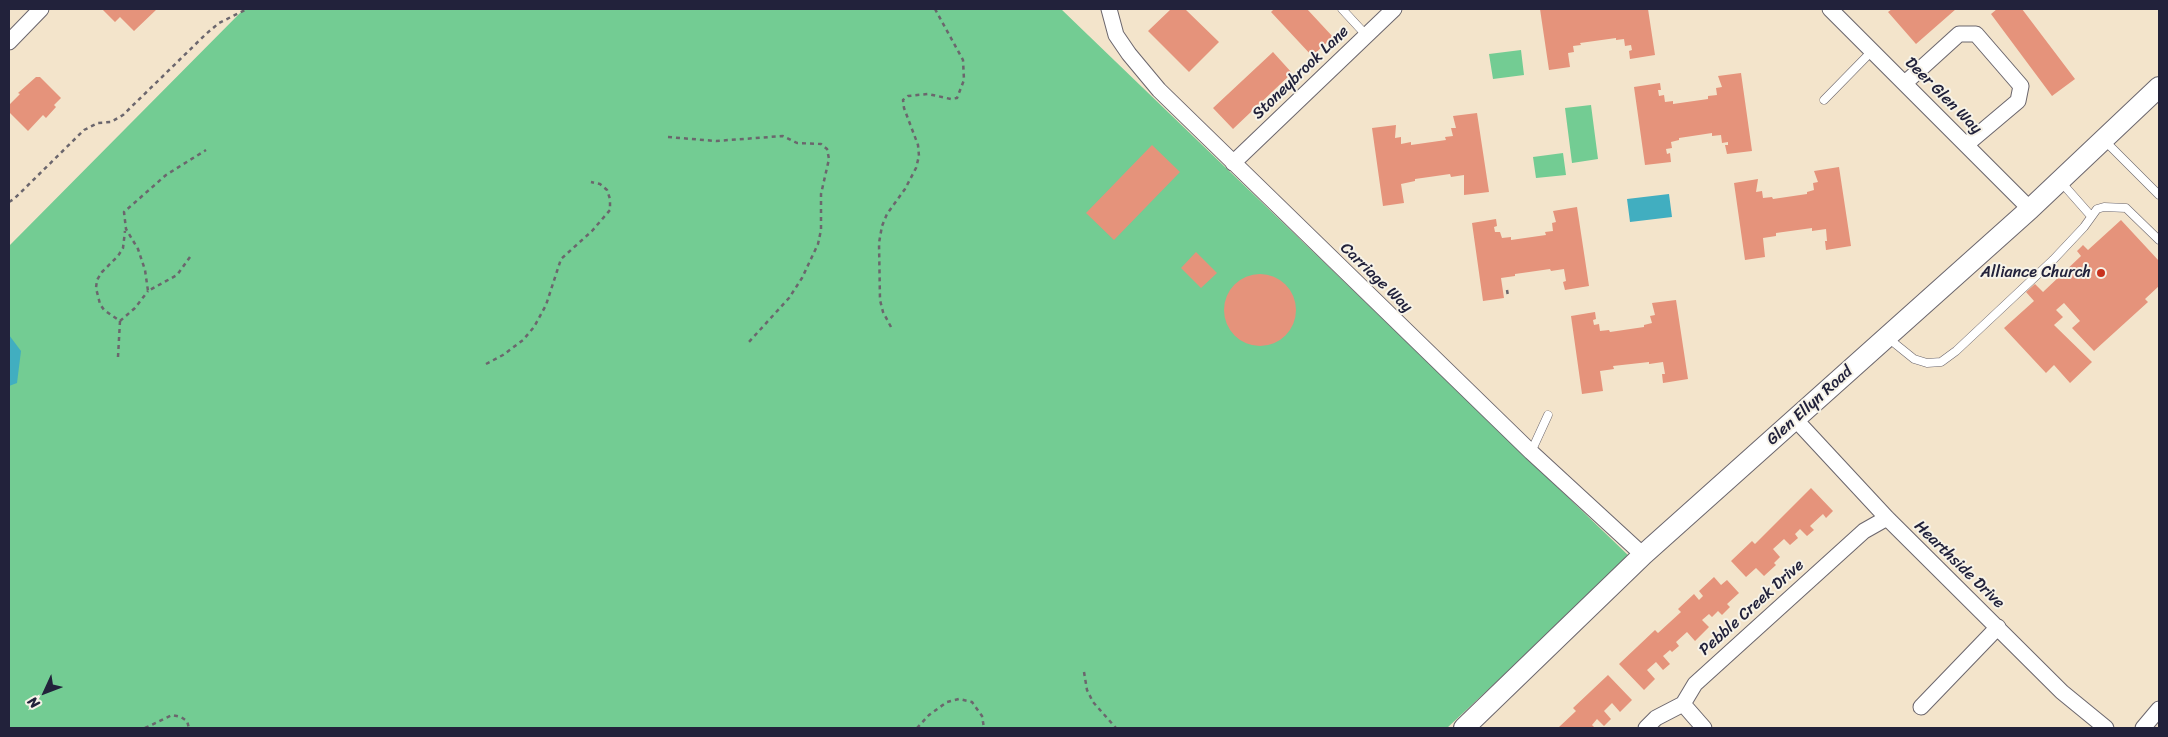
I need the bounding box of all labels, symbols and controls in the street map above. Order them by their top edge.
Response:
street label: Stoneybrook Lane [1249,22,1353,124]
street label: Deer Glen Way [1901,54,1985,138]
street label: Carriage Way [1336,239,1416,317]
place label: Alliance Church [1981,263,2091,283]
marker: Alliance Church [2095,267,2107,279]
street label: Glen Ellyn Road [1763,362,1857,450]
street label: Hearthside Drive [1910,517,2008,613]
street label: Pebble Creek Drive [1696,556,1808,660]
north arrow [20,667,70,717]
text: N [21,691,46,715]

